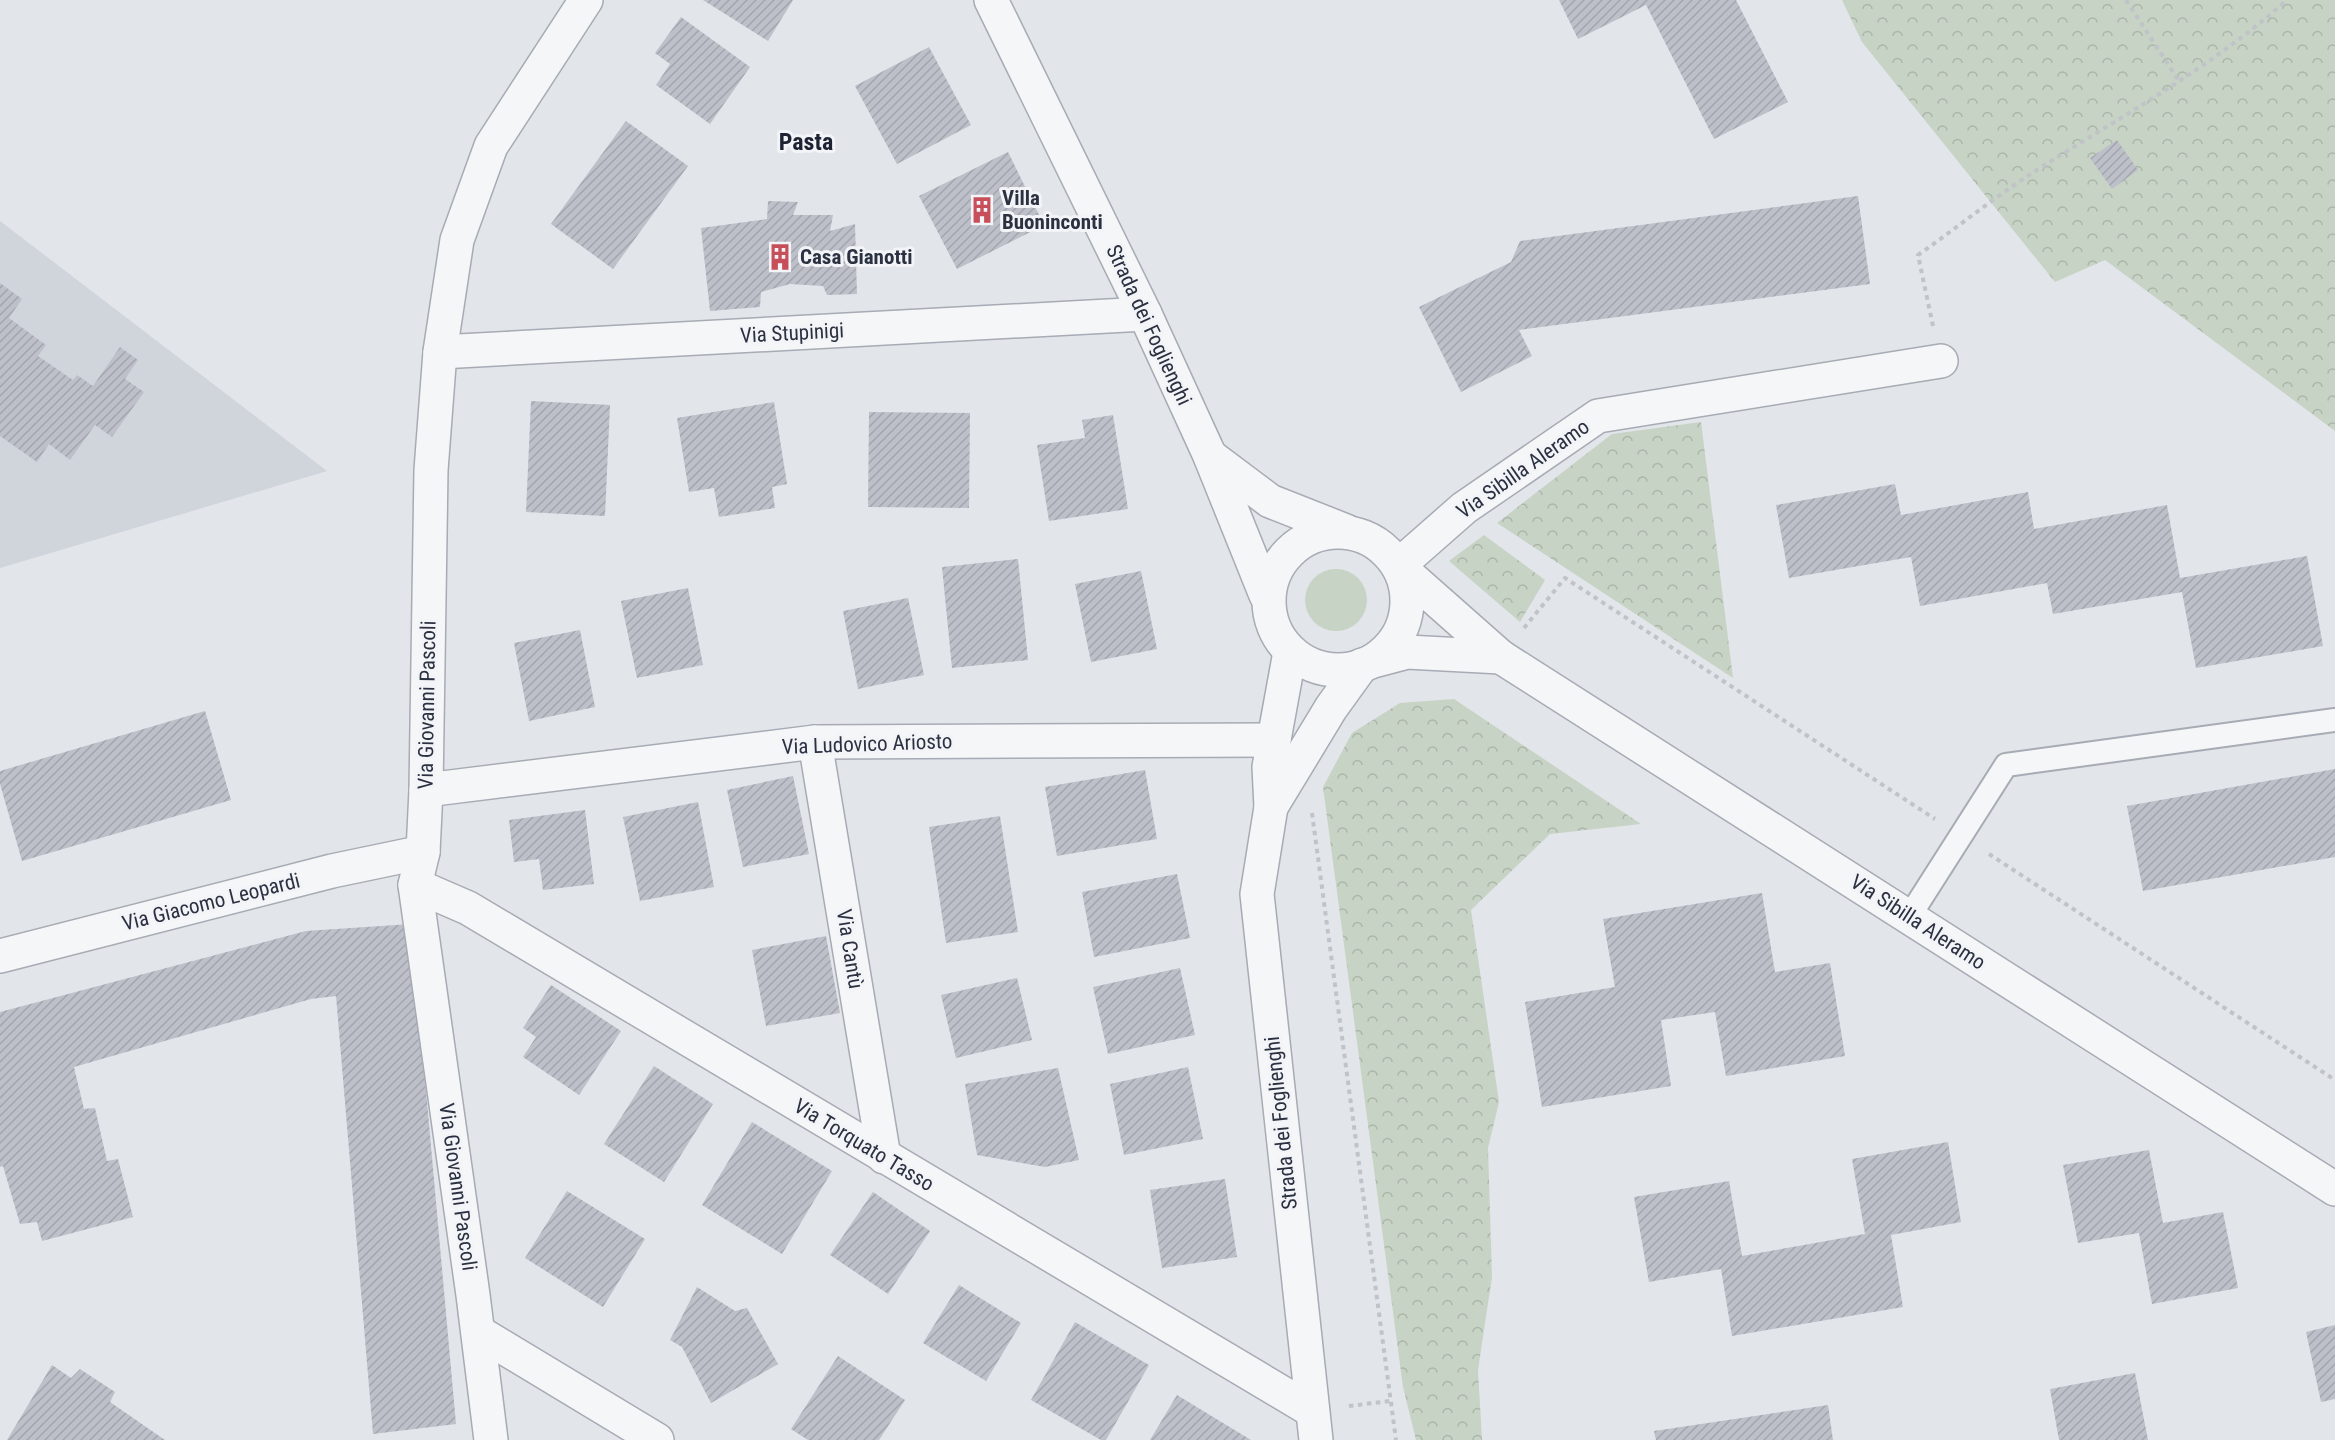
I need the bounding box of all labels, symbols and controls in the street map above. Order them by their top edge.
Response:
district label: Pasta [779,128,833,156]
place label: Villa Buoninconti [1002,186,1103,234]
building icon: Villa Buoninconti [967,195,997,225]
street label: Strada dei Foglienghi [1101,241,1197,409]
building icon: Casa Gianotti [765,242,795,272]
place label: Casa Gianotti [800,245,913,269]
street label: Via Stupinigi [739,318,845,348]
street label: Via Sibilla Aleramo [1452,414,1594,524]
street label: Via Giovanni Pascoli [414,620,440,790]
street label: Via Ludovico Ariosto [781,729,953,759]
street label: Via Giacomo Leopardi [120,868,302,936]
street label: Via Sibilla Aleramo [1846,869,1990,975]
street label: Via Cantù [832,908,868,990]
street label: Strada dei Foglienghi [1260,1035,1302,1211]
street label: Via Torquato Tasso [790,1094,938,1196]
street label: Via Giovanni Pascoli [434,1102,482,1272]

